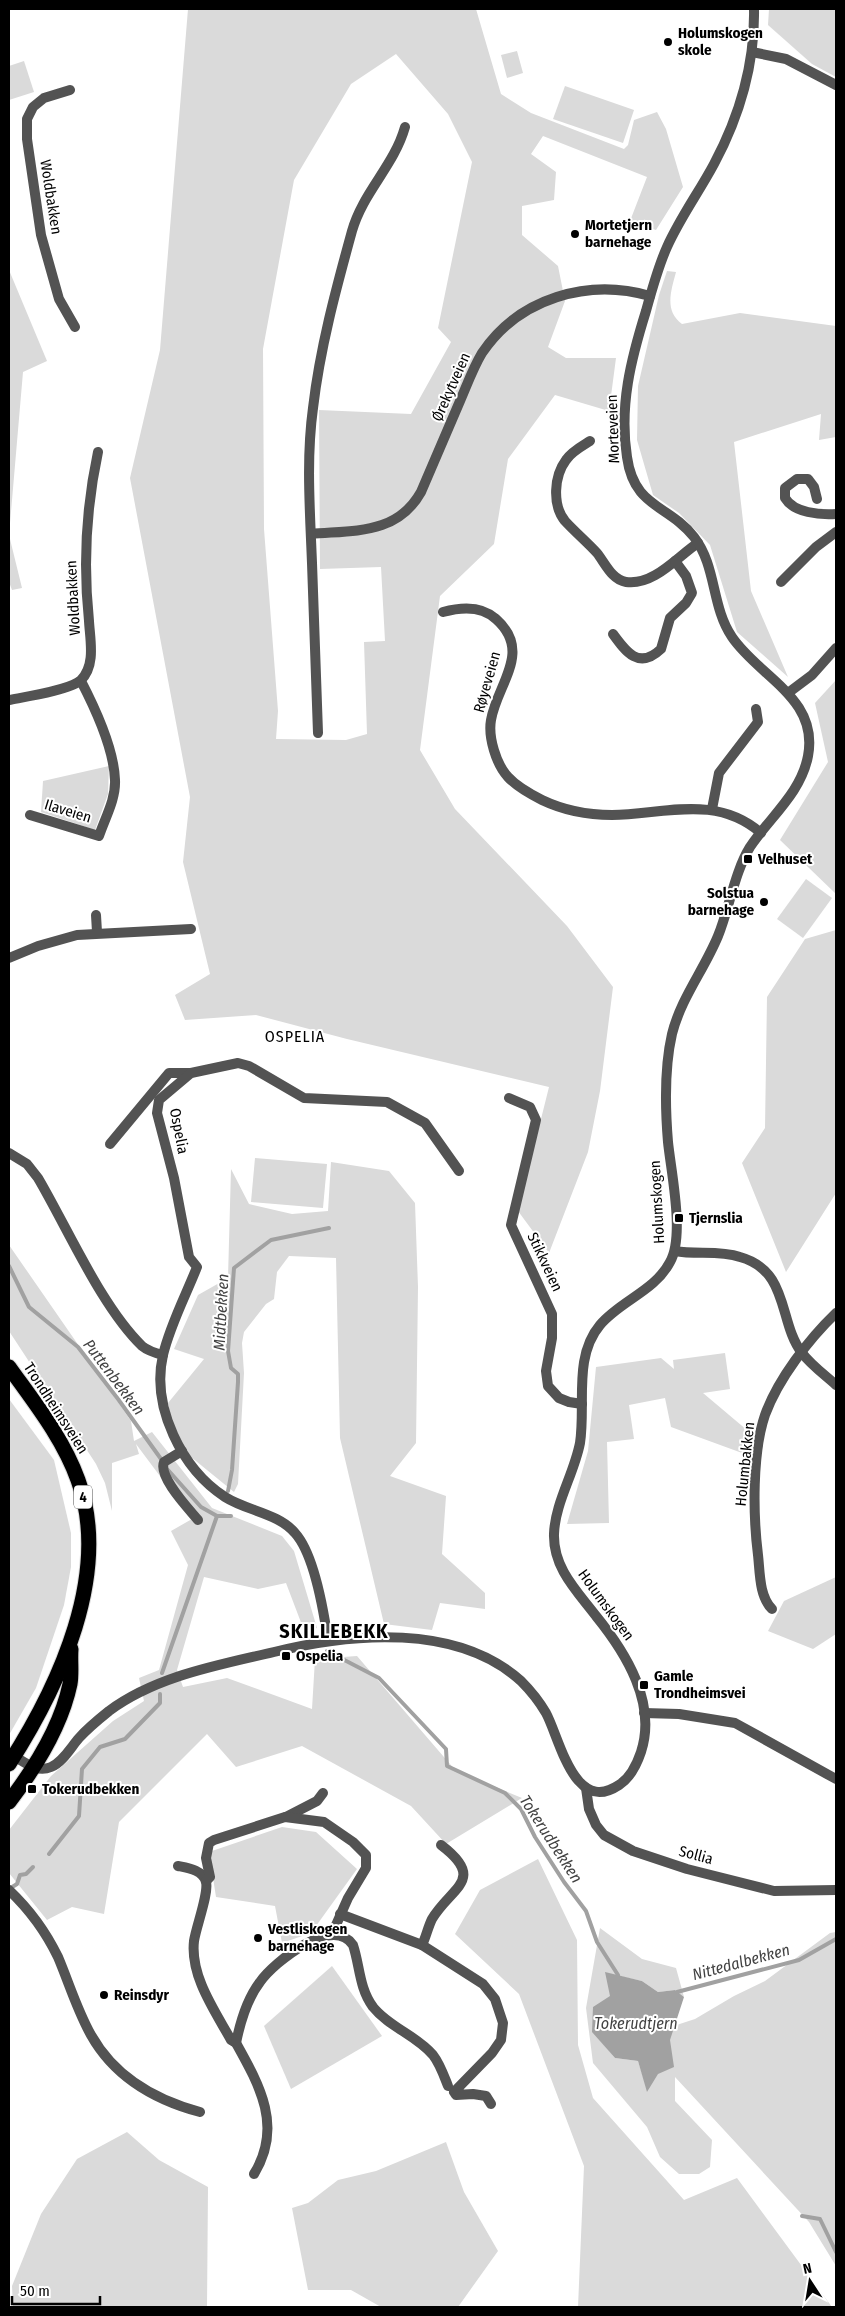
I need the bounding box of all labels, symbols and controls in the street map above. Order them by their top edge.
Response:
place label: Holumskogen skole [678,24,763,59]
marker: Holumskogen skole [662,36,674,48]
street label: Woldbakken [36,158,66,236]
place label: Mortetjern barnehage [585,216,652,251]
marker: Mortetjern barnehage [569,228,581,240]
street label: Ørekytveien [428,350,474,424]
street label: Morteveien [603,394,623,464]
street label: Woldbakken [62,560,84,636]
street label: Røyeveien [470,649,504,715]
street label: Ilaveien [42,795,94,827]
place label: Velhuset [757,850,813,868]
marker: Velhuset [742,853,754,865]
place label: Solstua barnehage [688,884,755,919]
marker: Solstua barnehage [758,896,770,908]
district label: OSPELIA [265,1027,325,1046]
street label: Ospelia [166,1107,192,1155]
street label: Holumskogen [646,1160,668,1244]
place label: Tjernslia [689,1209,743,1227]
marker: Tjernslia [673,1212,685,1224]
street label: Stikkveien [523,1230,567,1294]
water label: Midtbekken [210,1273,232,1351]
water label: Puttenbekken [79,1335,149,1419]
street label: Trondheimsveien [20,1359,92,1457]
street label: Holumbakken [732,1421,758,1507]
road number: 4 [74,1485,92,1508]
street label: Holumskogen [574,1566,638,1644]
district label: SKILLEBEKK [279,1619,389,1643]
place label: Ospelia [296,1647,344,1665]
marker: Ospelia [280,1650,292,1662]
place label: Gamle Trondheimsvei [654,1667,746,1702]
marker: Gamle Trondheimsvei [638,1679,650,1691]
place label: Tokerudbekken [42,1780,139,1798]
marker: Tokerudbekken [26,1783,38,1795]
water label: Tokerudbekken [516,1792,586,1886]
street label: Sollia [677,1842,715,1868]
place label: Vestliskogen barnehage [267,1920,348,1955]
marker: Vestliskogen barnehage [252,1932,264,1944]
water label: Nittedalbekken [690,1940,792,1984]
place label: Reinsdyr [114,1986,169,2004]
marker: Reinsdyr [98,1989,110,2001]
water label: Tokerudtjern [594,2014,678,2033]
north arrow [785,2256,835,2306]
text: N [802,2260,813,2278]
scale bar [12,2274,100,2306]
text: 50 m [20,2282,50,2300]

